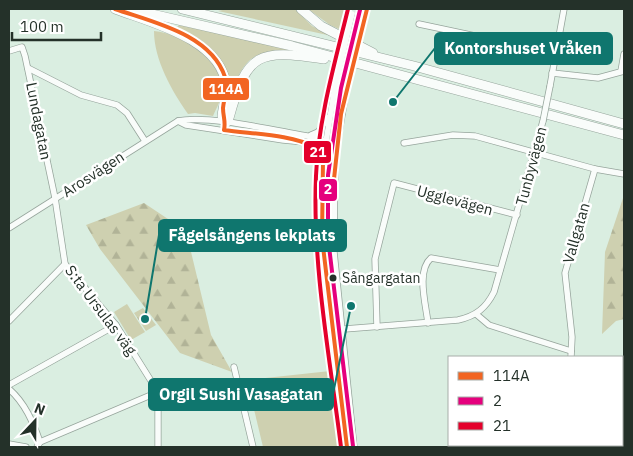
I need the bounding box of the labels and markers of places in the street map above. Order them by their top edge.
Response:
callout: Kontorshuset Vråken [435,33,612,64]
callout: Fågelsångens lekplats [159,220,346,251]
place label: Sångargatan [342,269,420,287]
marker: Sångargatan [328,273,338,283]
callout: Orgil Sushi Vasagatan [149,379,333,410]

